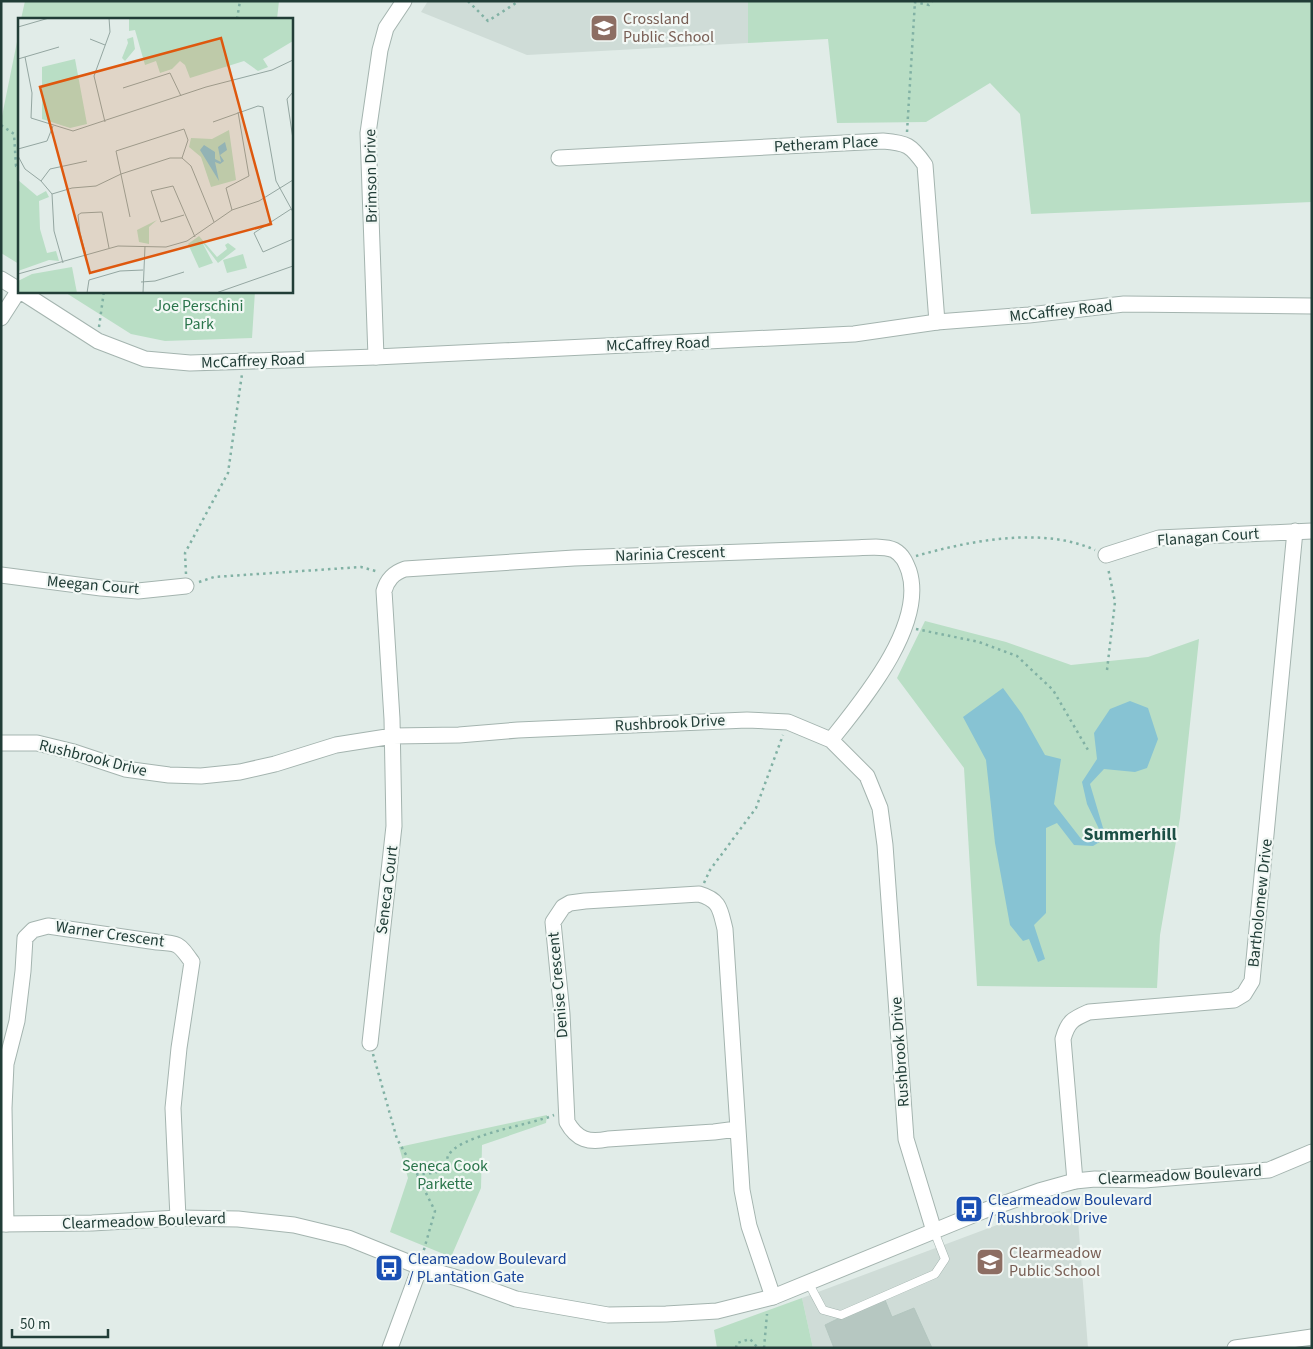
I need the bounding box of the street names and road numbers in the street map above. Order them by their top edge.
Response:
street label: Brimson Drive [359,129,383,223]
street label: Petheram Place [773,130,879,158]
street label: McCaffrey Road [1008,295,1114,327]
street label: McCaffrey Road [606,331,710,357]
street label: McCaffrey Road [201,348,305,374]
street label: Flanagan Court [1156,522,1260,552]
street label: Narinia Crescent [615,541,726,567]
street label: Meegan Court [46,570,141,600]
street label: Rushbrook Drive [614,709,726,737]
street label: Rushbrook Drive [37,734,149,782]
street label: Bartholomew Drive [1242,838,1278,968]
street label: Seneca Court [371,844,403,936]
street label: Warner Crescent [54,915,166,953]
street label: Denise Crescent [542,930,574,1039]
street label: Rushbrook Drive [885,996,915,1108]
street label: Clearmeadow Boulevard [1097,1160,1263,1190]
street label: Clearmeadow Boulevard [62,1207,226,1235]

